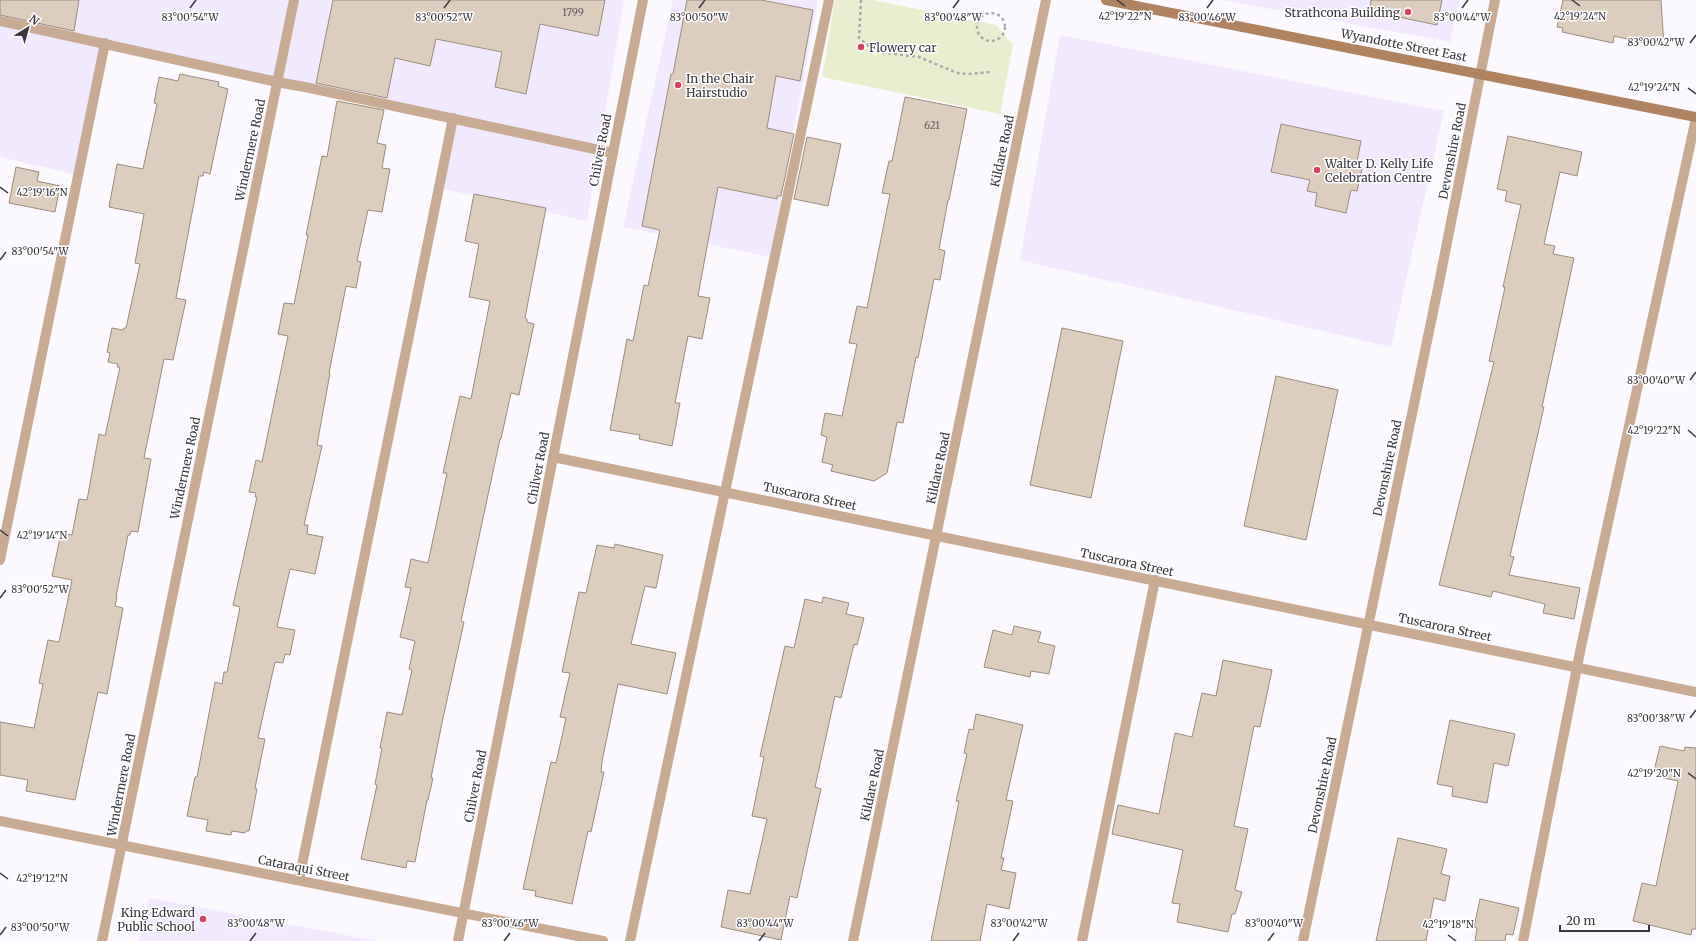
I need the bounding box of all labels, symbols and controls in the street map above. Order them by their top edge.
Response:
place label: Strathcona Building [1285,5,1401,20]
house number: 1799 [562,6,584,19]
marker: Strathcona Building [1403,7,1413,17]
north arrow [8,8,48,48]
text: 42°19'22"N [1099,10,1152,23]
text: 42°19'24"N [1554,10,1606,23]
text: 83°00'54"W [161,11,220,24]
text: 83°00'52"W [415,11,474,24]
text: 83°00'50"W [670,11,729,24]
text: 83°00'48"W [924,11,983,24]
text: 83°00'46"W [1179,11,1237,24]
text: 83°00'44"W [1434,11,1491,24]
text: N [26,12,42,28]
street label: Wyandotte Street East [1339,25,1469,65]
text: 83°00'42"W [1628,36,1685,49]
place label: Flowery car [869,40,937,55]
marker: Flowery car [856,42,866,52]
place label: In the Chair Hairstudio [686,71,755,100]
marker: In the Chair Hairstudio [673,80,683,90]
text: 42°19'24"N [1628,81,1680,94]
street label: Windermere Road [232,97,268,204]
street label: Devonshire Road [1435,101,1469,201]
street label: Chilver Road [586,112,614,188]
street label: Kildare Road [987,114,1017,188]
house number: 621 [924,119,940,132]
place label: Walter D. Kelly Life Celebration Centre [1324,156,1433,185]
marker: Walter D. Kelly Life Celebration Centre [1312,165,1322,175]
text: 42°19'16"N [17,186,68,199]
text: 83°00'54"W [11,245,70,258]
text: 83°00'40"W [1627,374,1686,387]
street label: Windermere Road [167,415,203,522]
street label: Devonshire Road [1369,418,1405,518]
text: 42°19'22"N [1628,424,1681,437]
street label: Chilver Road [524,430,552,506]
street label: Kildare Road [923,431,953,505]
street label: Tuscarora Street [762,479,858,513]
text: 42°19'14"N [17,529,67,542]
street label: Tuscarora Street [1079,545,1175,579]
text: 83°00'52"W [11,583,70,596]
street label: Tuscarora Street [1397,610,1493,644]
text: 83°00'38"W [1627,712,1686,725]
street label: Windermere Road [104,732,138,839]
street label: Devonshire Road [1304,735,1340,835]
street label: Chilver Road [461,748,489,824]
street label: Kildare Road [857,748,887,822]
text: 42°19'20"N [1627,767,1681,780]
street label: Cataraqui Street [257,852,351,884]
text: 42°19'12"N [16,872,68,885]
place label: King Edward Public School [117,905,195,934]
scale bar [1560,907,1649,933]
text: 20 m [1566,913,1595,928]
marker: King Edward Public School [198,914,208,924]
text: 83°00'48"W [227,917,286,930]
text: 83°00'46"W [482,917,540,930]
text: 83°00'44"W [737,917,794,930]
text: 83°00'42"W [991,917,1048,930]
text: 83°00'40"W [1245,917,1304,930]
text: 42°19'18"N [1422,918,1474,931]
text: 83°00'50"W [11,921,70,934]

